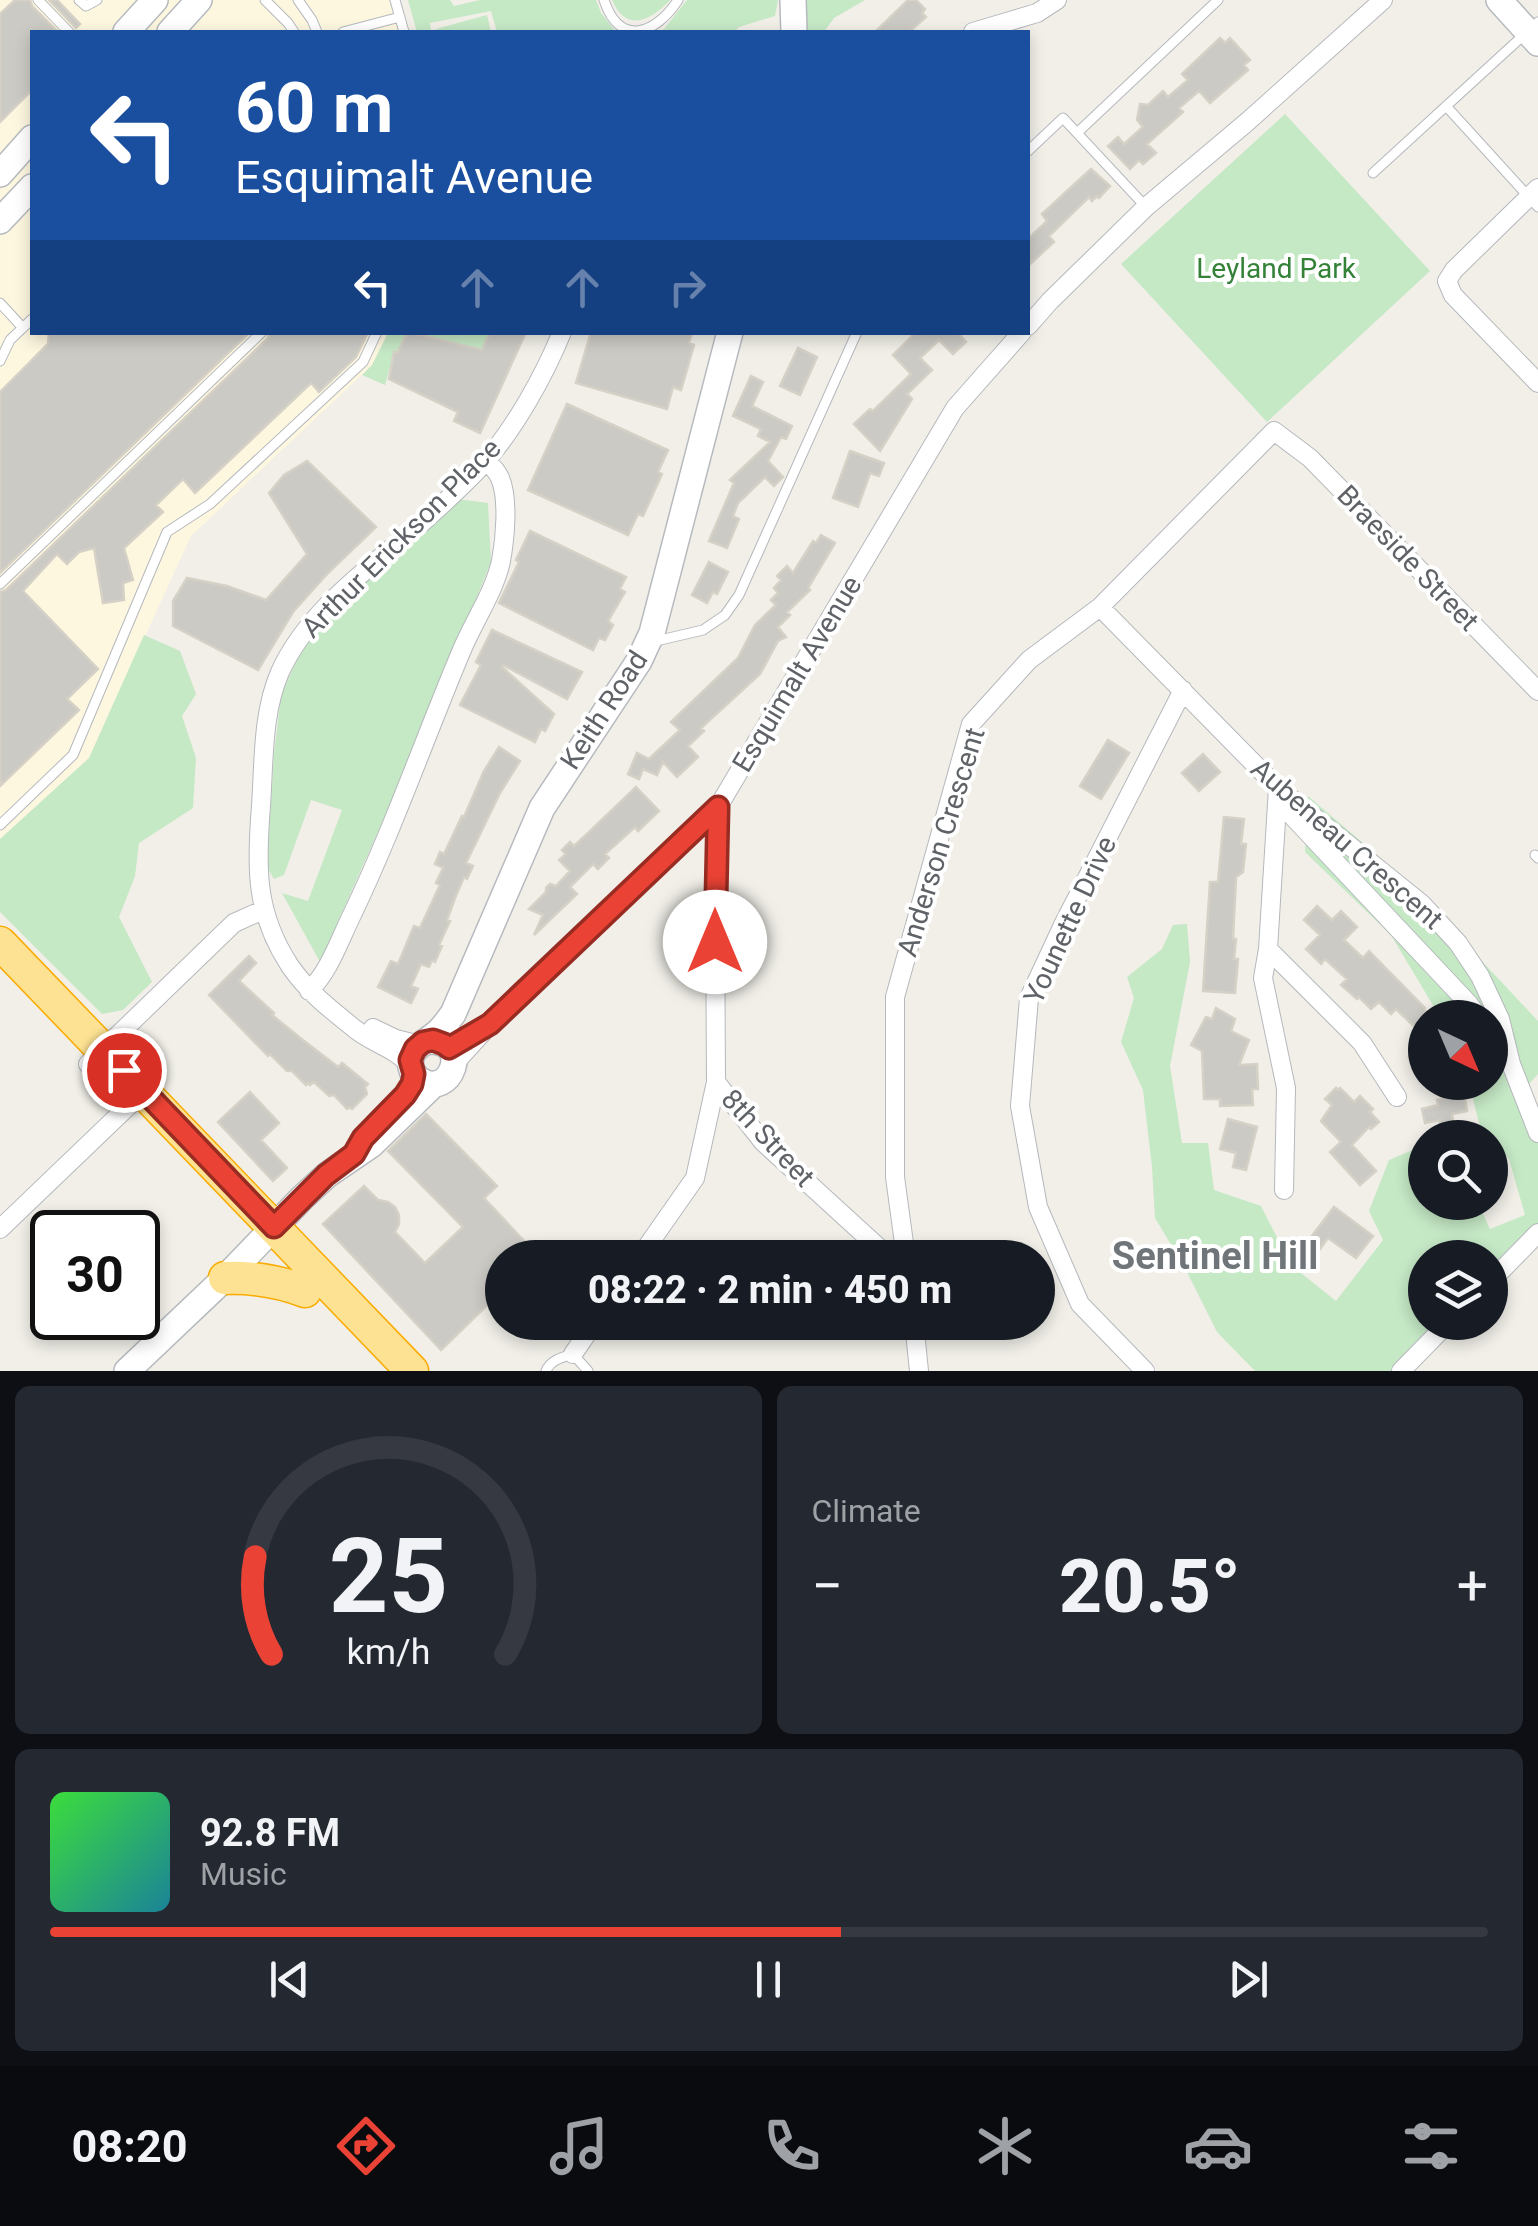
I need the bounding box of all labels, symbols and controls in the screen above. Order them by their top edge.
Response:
text: 60 m [235,67,393,149]
icon: left [70,70,200,200]
text: Esquimalt Avenue [235,151,593,204]
park label: Leyland Park [1196,252,1357,285]
icon: left [345,260,400,315]
icon: ahead [450,260,505,315]
icon: ahead [555,260,610,315]
icon: right [660,260,715,315]
street label: Arthur Erickson Place [295,432,507,644]
street label: Braeside Street [1330,478,1486,638]
street label: Esquimalt Avenue [725,570,869,778]
street label: Keith Road [553,645,655,775]
street label: Anderson Crescent [890,724,992,960]
street label: Aubeneau Crescent [1245,752,1449,936]
street label: Younette Drive [1017,831,1123,1009]
position arrow [663,890,767,994]
north arrow [1408,1000,1508,1100]
map controls [1408,1000,1508,1340]
pin [82,1028,167,1113]
icon: arrive [97,1043,152,1098]
street label: 8th Street [715,1082,821,1194]
button: search [1408,1120,1508,1220]
speed limit sign: 30 [30,1210,160,1340]
district label: Sentinel Hill [1112,1234,1318,1278]
button: layers [1408,1240,1508,1340]
text: 08:22 · 2 min · 450 m [588,1268,952,1312]
text: Climate [812,1492,921,1530]
text: 25 [329,1516,448,1637]
text: 20.5° [1059,1542,1241,1630]
text: − [812,1554,843,1618]
text: + [1457,1554,1488,1618]
text: km/h [346,1631,430,1673]
text: 92.8 FM [200,1811,340,1855]
text: Music [200,1855,287,1893]
icon: previous [262,1952,317,2007]
icon: pause [741,1952,796,2007]
icon: next [1221,1952,1276,2007]
icon: directions [331,2111,401,2181]
icon: music [544,2111,614,2181]
icon: phone [757,2111,827,2181]
icon: climate [970,2111,1040,2181]
icon: car [1183,2111,1253,2181]
icon: filters [1396,2111,1466,2181]
text: 08:20 [72,2120,188,2173]

